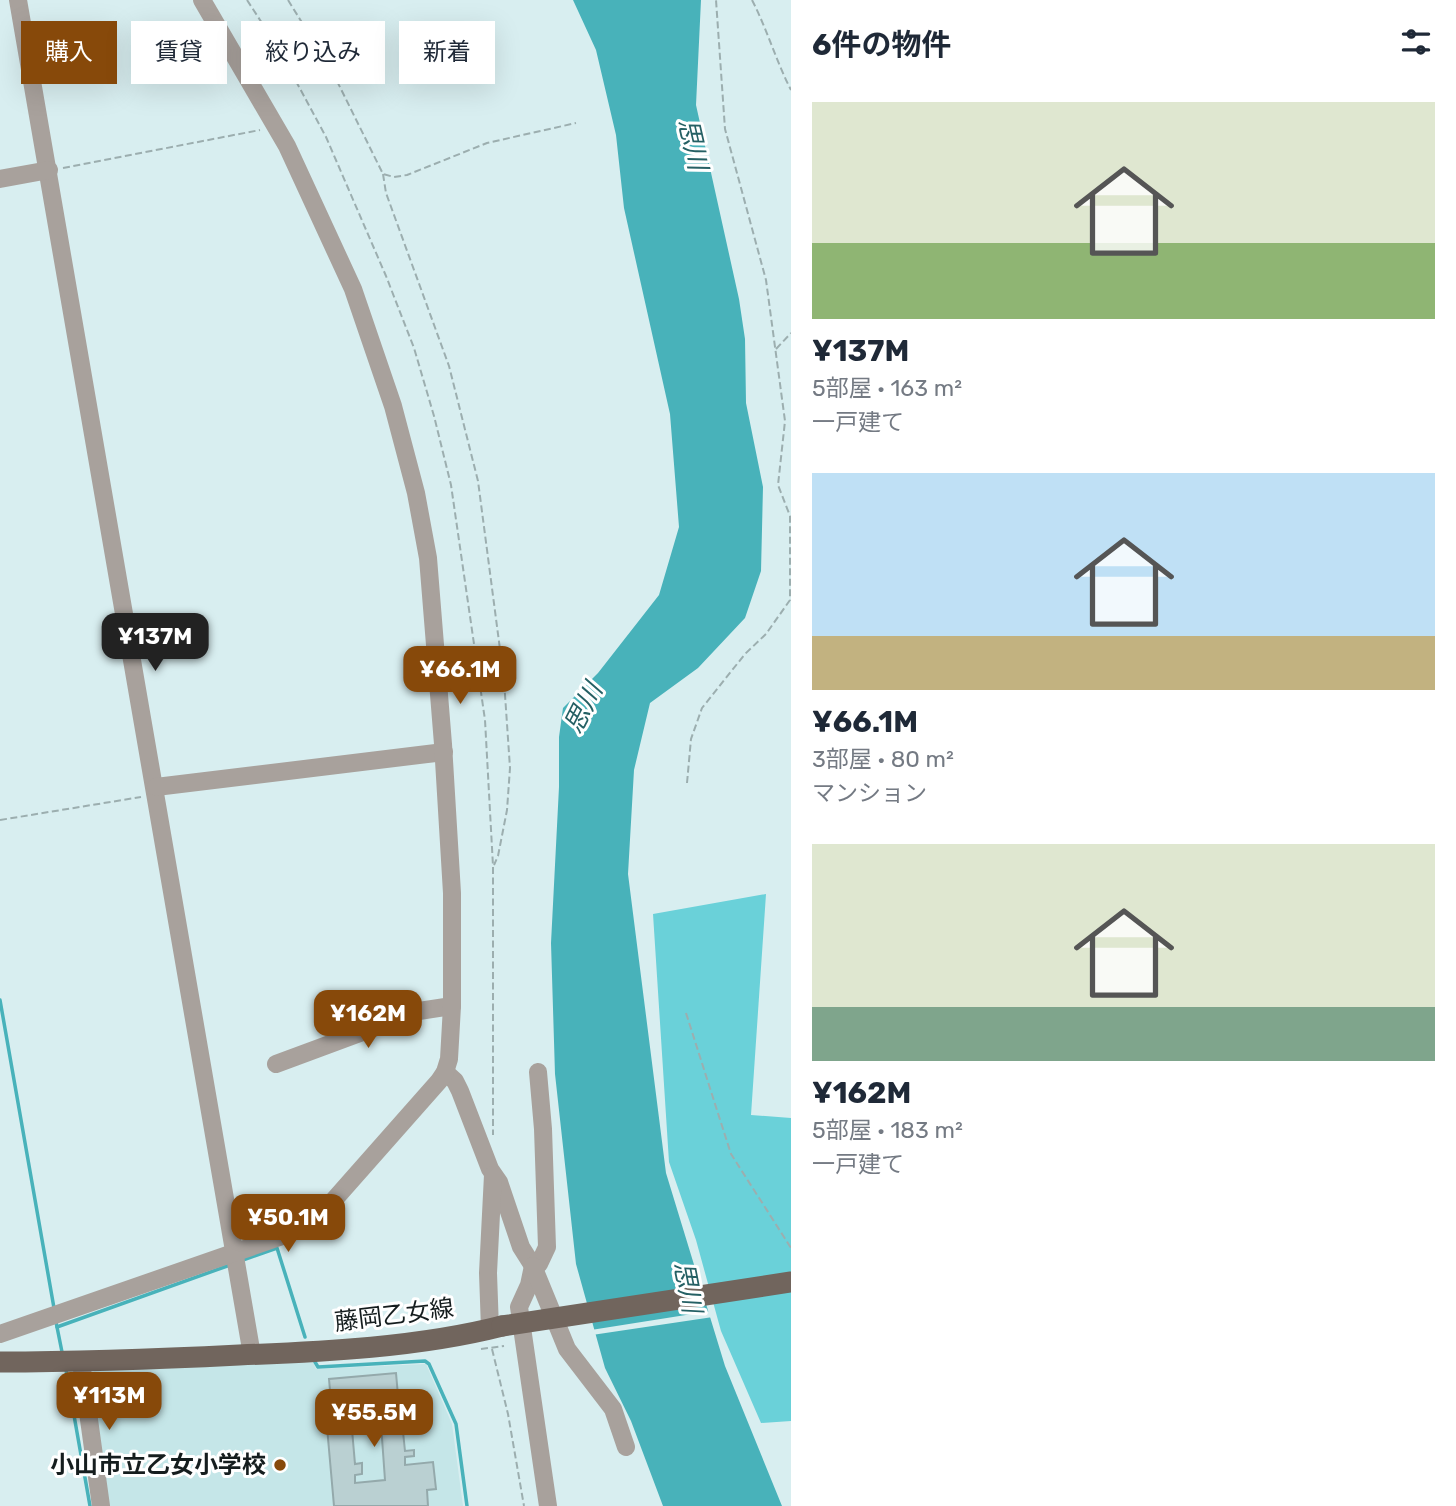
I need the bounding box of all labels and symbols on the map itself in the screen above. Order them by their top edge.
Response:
water label: 思川 [672,115,714,176]
pin: ¥137M [106,614,204,673]
pin: ¥66.1M [403,646,517,706]
water label: 思川 [558,675,610,738]
pin: ¥162M [319,990,417,1050]
pin: ¥50.1M [231,1194,345,1254]
water label: 思川 [667,1259,708,1319]
street label: 藤岡乙女線 [333,1294,455,1336]
pin: ¥113M [60,1372,158,1432]
pin: ¥55.5M [317,1390,431,1449]
place label: 小山市立乙女小学校 [50,1451,266,1479]
marker: 小山市立乙女小学校 [272,1457,288,1473]

